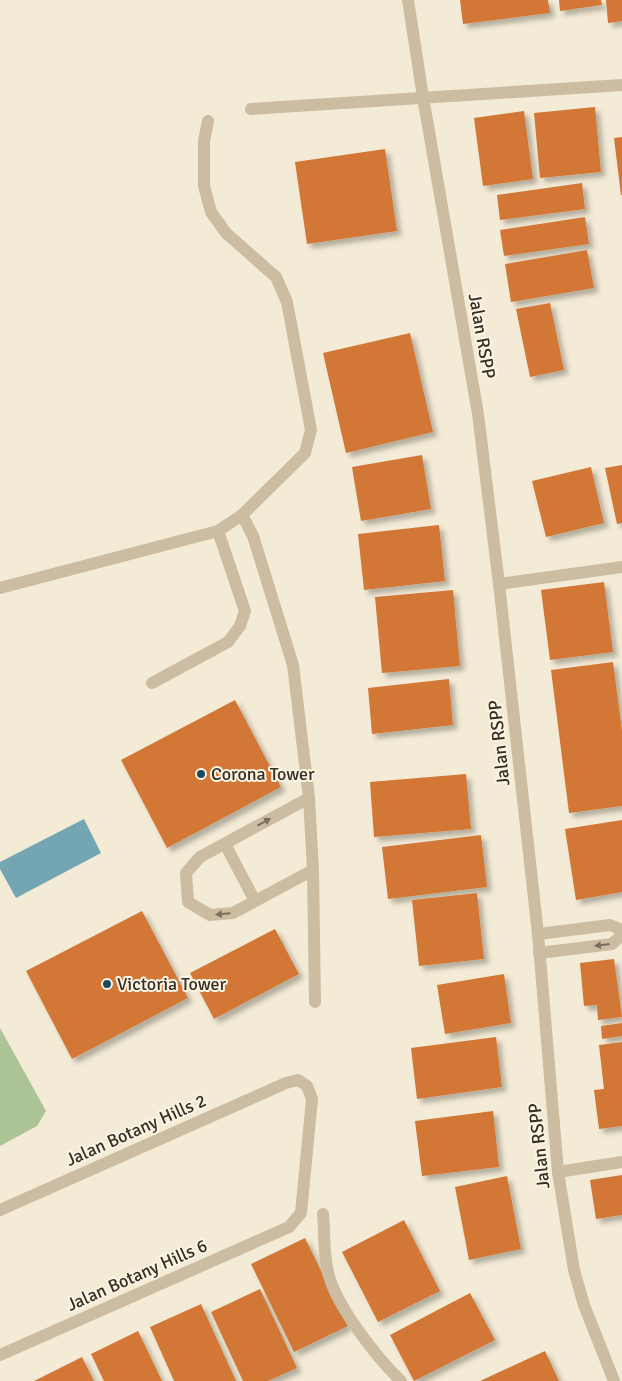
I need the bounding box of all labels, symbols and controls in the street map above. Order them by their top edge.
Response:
street label: Jalan RSPP [464,292,500,380]
street label: Jalan RSPP [484,699,514,787]
place label: Corona Tower [211,763,315,785]
marker: Corona Tower [195,768,207,780]
one-way arrow [257,818,272,826]
one-way arrow [215,910,231,918]
one-way arrow [594,941,610,949]
place label: Victoria Tower [117,973,226,995]
marker: Victoria Tower [101,978,113,990]
street label: Jalan Botany Hills 2 [62,1089,210,1171]
street label: Jalan RSPP [524,1102,554,1190]
street label: Jalan Botany Hills 6 [63,1234,211,1316]

